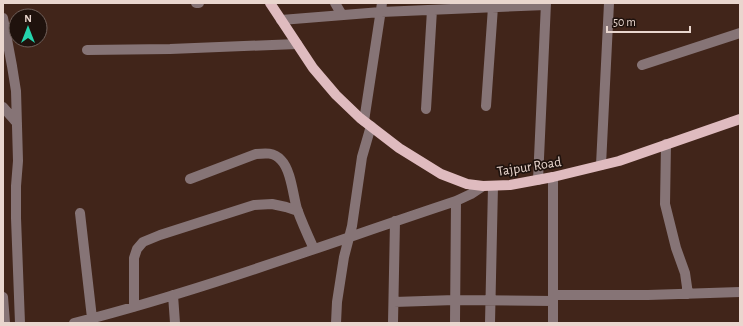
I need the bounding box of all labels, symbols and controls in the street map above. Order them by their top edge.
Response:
north arrow [8,8,48,48]
scale bar [607,8,690,34]
text: N [24,13,32,24]
text: 50 m [613,16,636,28]
street label: Tajpur Road [496,155,562,179]

